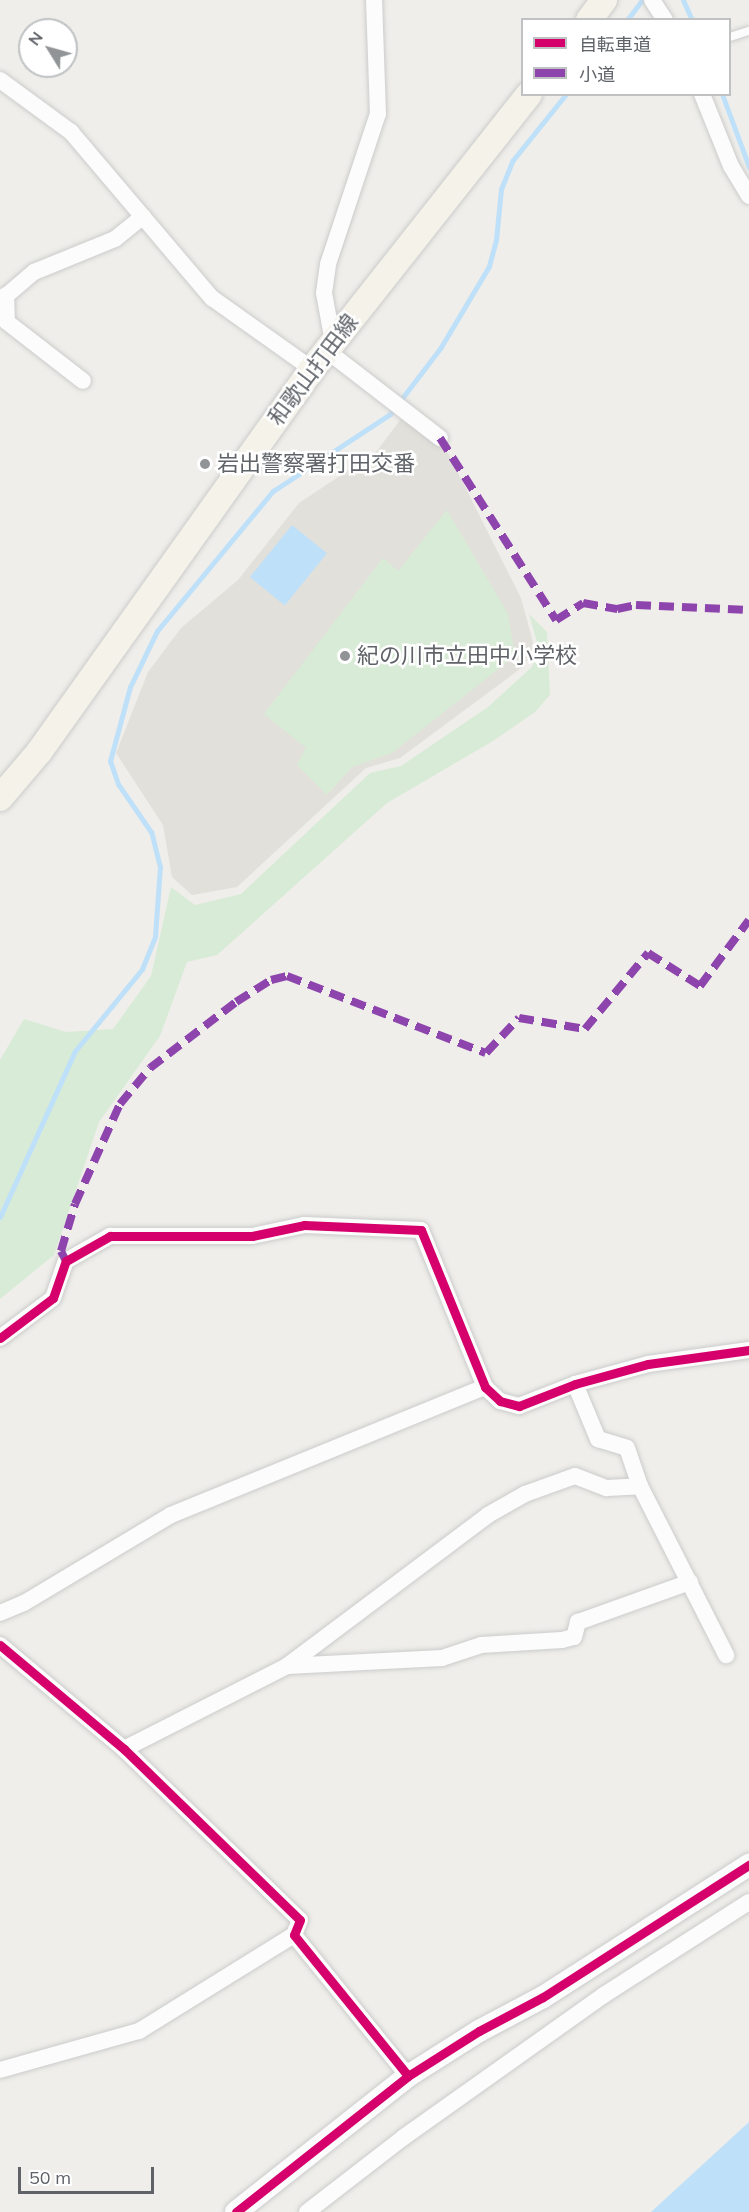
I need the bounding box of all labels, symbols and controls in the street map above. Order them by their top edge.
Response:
north arrow [18,18,78,78]
legend [521,18,731,96]
text: N [24,28,47,49]
text: 自転車道 [579,33,651,56]
text: 小道 [579,63,615,86]
street label: 和歌山打田線 [263,309,363,431]
place label: 岩出警察署打田交番 [217,451,415,477]
marker: 岩出警察署打田交番 [198,457,212,471]
place label: 紀の川市立田中小学校 [357,643,577,669]
marker: 紀の川市立田中小学校 [338,649,352,663]
scale bar [21,2155,158,2193]
text: 50 m [29,2166,71,2189]

